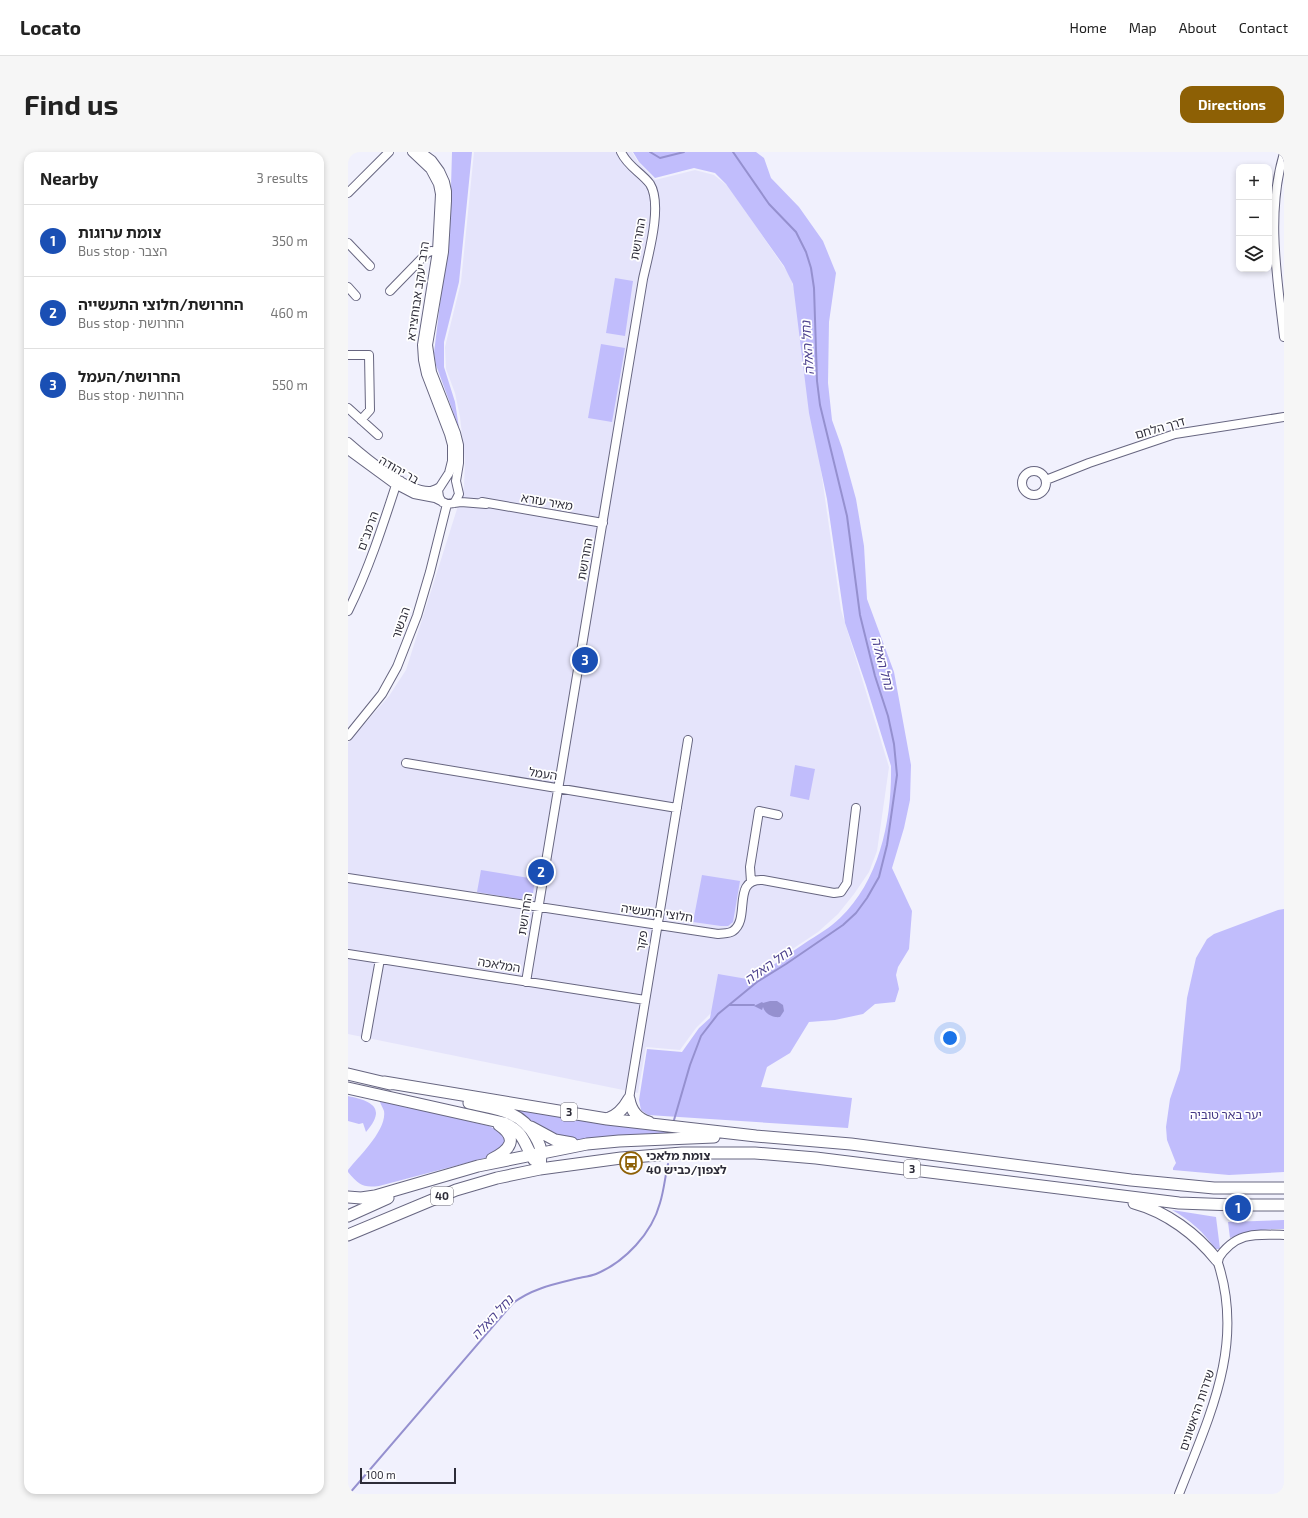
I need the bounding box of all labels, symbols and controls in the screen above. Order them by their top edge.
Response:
text: Locato [20,16,81,39]
text: Home [1070,19,1107,36]
text: Map [1129,19,1157,36]
text: About [1179,19,1217,36]
text: Contact [1239,19,1288,36]
button: Directions [1180,86,1284,123]
text: Find us [24,87,118,121]
map controls [1236,164,1272,272]
button: + [1236,164,1272,200]
text: Nearby [40,168,98,188]
text: 3 results [257,170,308,186]
button: − [1236,200,1272,236]
street label: החרושת [626,217,648,261]
text: צומת ערוגות [78,223,161,241]
text: 1 [50,233,56,249]
text: 350 m [272,233,308,249]
button: layers [1236,236,1272,272]
street label: הרב יעקב אבוחצירא [403,240,431,341]
text: Bus stop · הצבר [78,243,167,259]
text: החרושת/חלוצי התעשייה [78,295,244,313]
text: 2 [49,305,57,321]
text: 460 m [270,305,308,321]
text: Bus stop · החרושת [78,315,184,331]
water label: נחל האלה [797,319,817,376]
text: החרושת/העמל [78,367,181,385]
text: 3 [49,377,57,393]
text: 550 m [272,377,308,393]
text: Bus stop · החרושת [78,387,184,403]
street label: דרך הלחם [1133,413,1187,441]
street label: בר יהודה [377,452,422,486]
street label: מאיר עזרא [520,490,574,512]
street label: הרמב"ם [353,509,381,552]
street label: החרושת [573,537,595,581]
street label: הבשור [388,605,412,641]
water label: נחל האלה [868,635,898,692]
pin: 3 [572,645,598,675]
street label: העמל [528,764,558,782]
pin: 2 [528,857,554,887]
street label: החרושת [514,892,534,936]
street label: חלוצי התעשיה [620,900,694,924]
street label: פקר [632,929,650,952]
water label: נחל האלה [741,942,796,987]
street label: המלאכה [477,954,521,974]
your location [940,1028,960,1048]
road number: 3 [561,1103,577,1121]
park label: יער באר טוביה [1190,1107,1262,1121]
place label: צומת מלאכי לצפון/כביש 40 [646,1148,727,1176]
bus stop icon: צומת מלאכי לצפון/כביש 40 [618,1150,644,1176]
road number: 3 [904,1160,920,1178]
road number: 40 [431,1187,453,1205]
pin: 1 [1225,1193,1251,1223]
water label: נחל האלה [468,1291,517,1342]
street label: שדרות הראשונים [1176,1367,1216,1452]
scale bar [360,1466,456,1485]
text: 100 m [366,1468,396,1481]

